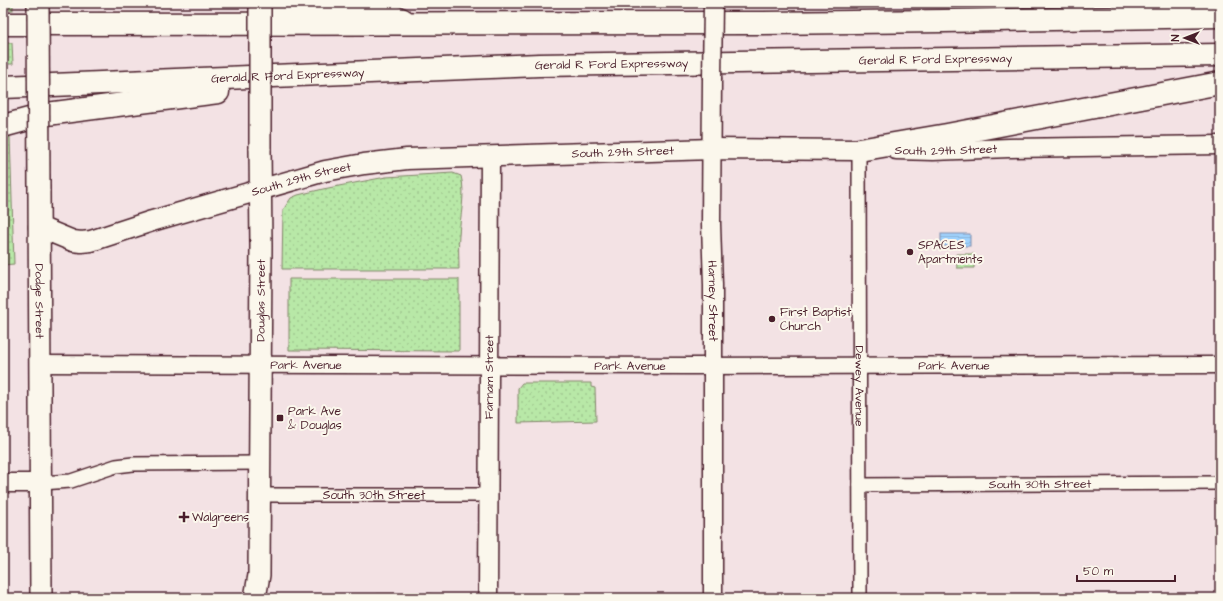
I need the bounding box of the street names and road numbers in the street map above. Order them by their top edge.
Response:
street label: Gerald R Ford Expressway [859,50,1013,69]
street label: Gerald R Ford Expressway [534,54,689,74]
street label: Gerald R Ford Expressway [211,64,365,87]
street label: South 29th Street [894,140,998,160]
street label: South 29th Street [571,142,675,162]
street label: South 29th Street [249,158,352,200]
street label: Douglas Street [252,259,270,342]
street label: Harney Street [704,260,722,342]
street label: Dodge Street [30,263,48,339]
street label: Farnam Street [480,335,498,419]
street label: Dewey Avenue [850,346,868,427]
street label: Park Avenue [270,356,342,373]
street label: Park Avenue [594,357,666,374]
street label: Park Avenue [918,357,990,374]
street label: South 30th Street [989,475,1091,493]
street label: South 30th Street [323,487,425,504]

